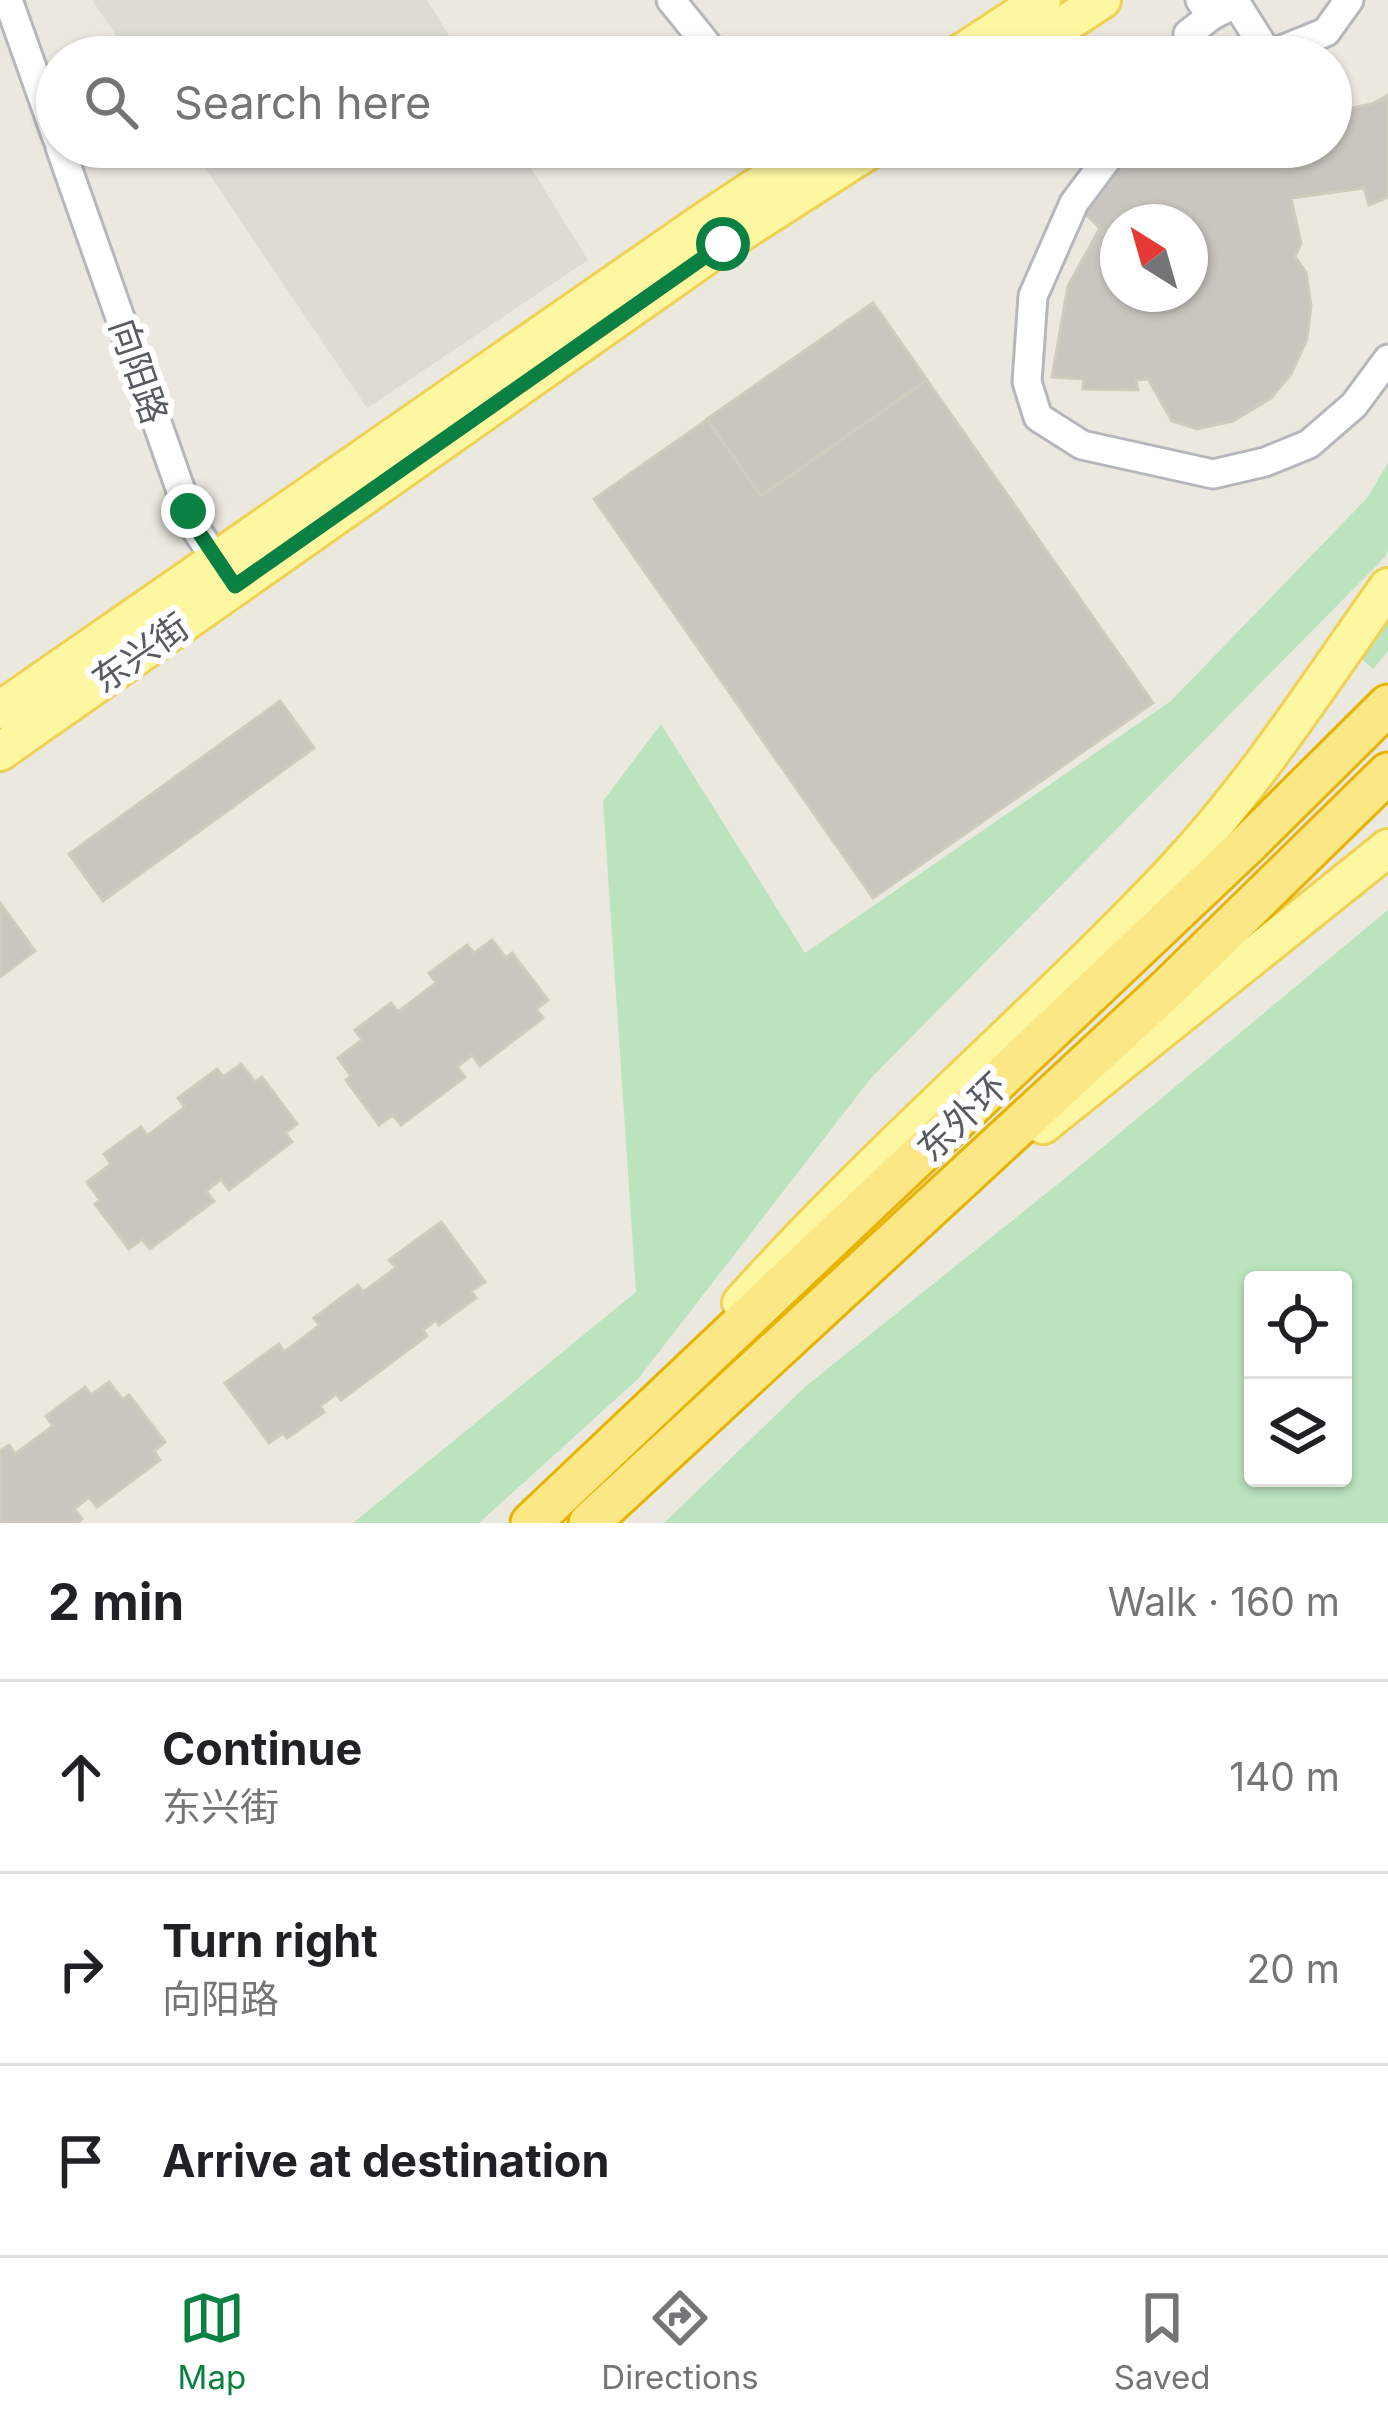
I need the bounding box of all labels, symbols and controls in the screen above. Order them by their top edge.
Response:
search box [36,36,1352,168]
icon: search [78,69,144,135]
text: Search here [174,75,431,130]
north arrow [1100,204,1208,312]
route start [696,217,750,271]
street label: 向阳路 [101,313,177,429]
route end [161,484,215,538]
street label: 东兴街 [83,604,197,702]
street label: 东外环 [908,1064,1016,1170]
map controls [1244,1271,1352,1487]
button: locate [1244,1271,1352,1379]
button: layers [1244,1379,1352,1487]
text: 2 min [48,1571,184,1632]
text: Walk · 160 m [1108,1578,1340,1625]
text: Continue [162,1721,362,1776]
icon: ahead [48,1744,114,1810]
text: 140 m [1229,1753,1340,1800]
text: 东兴街 [162,1783,279,1830]
text: Turn right [162,1913,378,1968]
icon: right [48,1936,114,2002]
text: 20 m [1246,1945,1340,1992]
text: 向阳路 [162,1975,279,2022]
icon: arrive [48,2128,114,2194]
text: Arrive at destination [162,2133,609,2188]
tab: Map [178,2285,246,2397]
tab: Directions [601,2285,759,2397]
tab: Saved [1114,2285,1210,2397]

